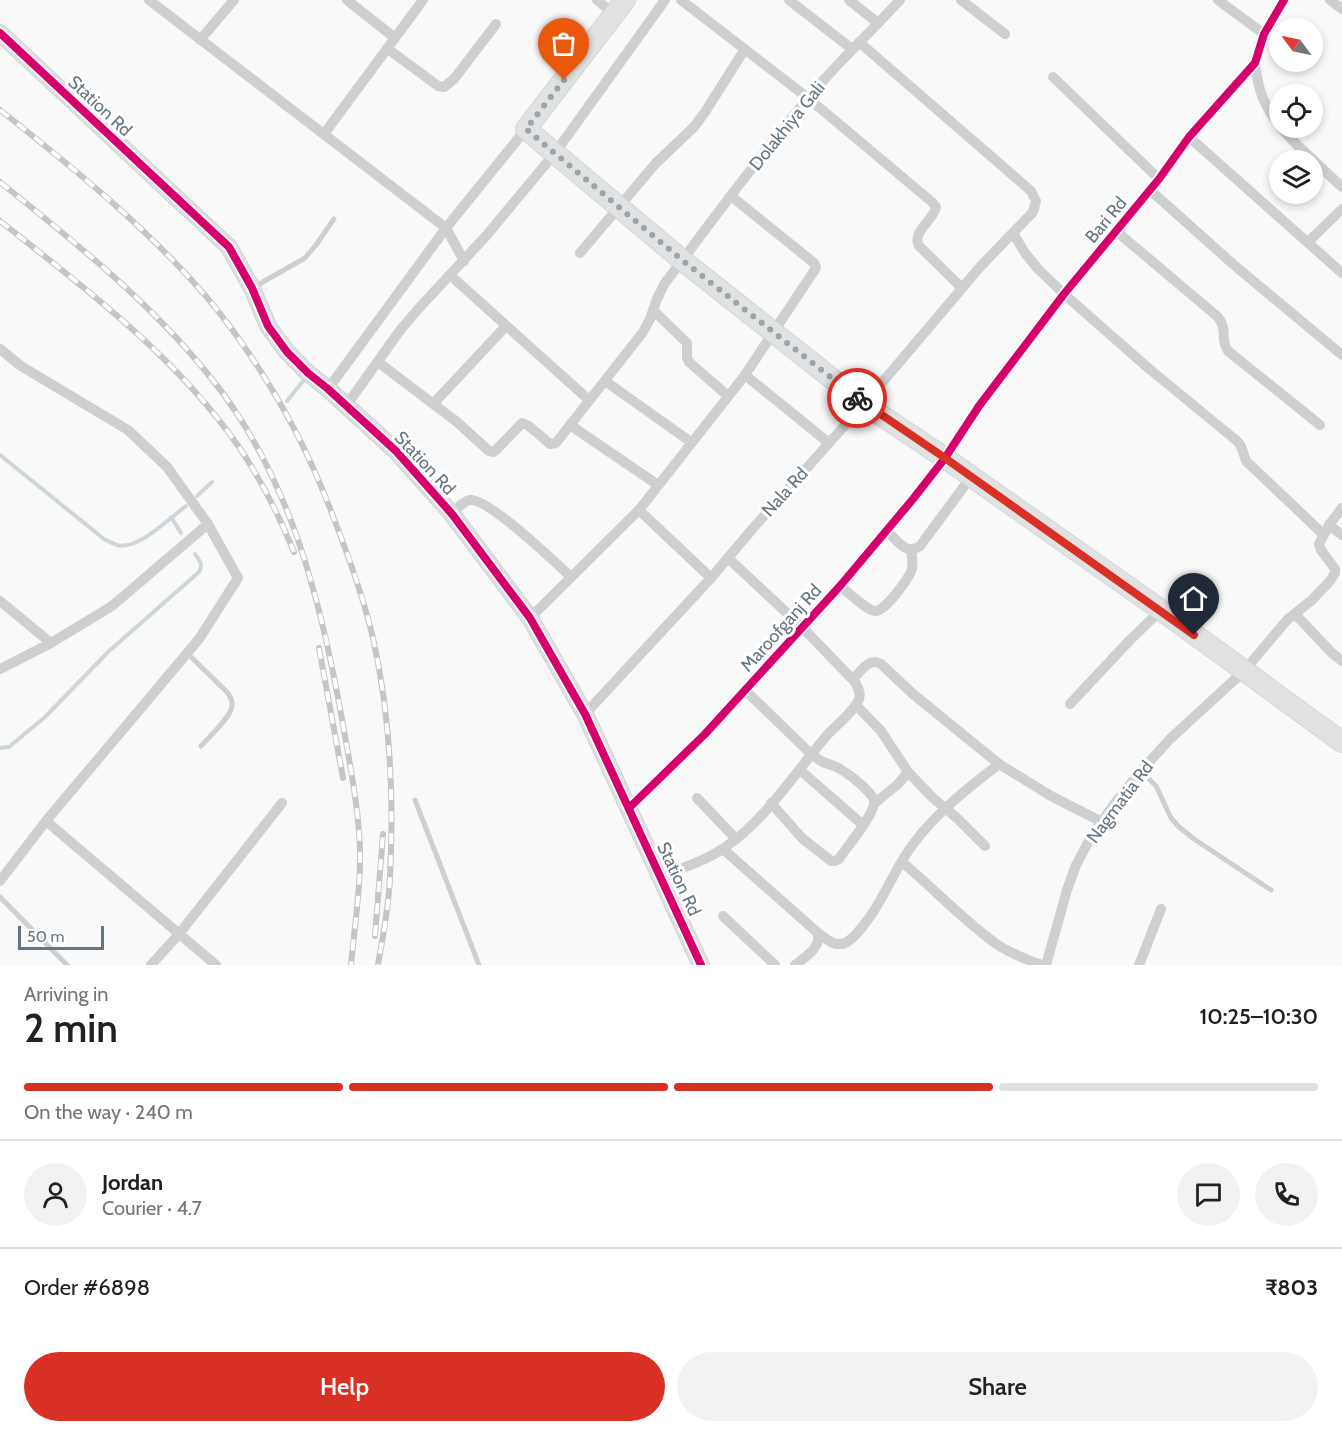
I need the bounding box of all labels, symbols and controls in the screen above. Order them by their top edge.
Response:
pin [538,18,589,80]
north arrow [1269,18,1323,72]
map controls [1269,18,1323,204]
icon: bag [547,27,580,60]
street label: Station Rd [64,71,136,141]
street label: Dolakhiya Gali [745,77,829,175]
button: locate [1269,84,1323,138]
button: layers [1269,150,1323,204]
street label: Bari Rd [1080,192,1132,248]
courier [827,368,887,428]
icon: bike [841,382,874,415]
street label: Station Rd [390,427,460,499]
street label: Nala Rd [757,463,813,521]
pin [1168,573,1219,635]
street label: Maroofganj Rd [736,580,826,676]
icon: home [1177,582,1210,615]
street label: Nagmatia Rd [1082,756,1158,848]
street label: Station Rd [652,838,706,920]
scale bar [18,923,104,950]
text: 50 m [27,927,64,946]
text: Arriving in [24,982,108,1006]
text: 10:25–10:30 [1199,1003,1318,1030]
text: 2 min [24,1004,118,1052]
text: On the way · 240 m [24,1100,193,1124]
button: person [24,1163,87,1226]
button: chat [1177,1163,1240,1226]
button: phone [1255,1163,1318,1226]
text: Jordan [102,1169,163,1196]
text: Courier · 4.7 [102,1196,202,1220]
text: Order #6898 [24,1274,150,1301]
text: ₹803 [1265,1274,1318,1301]
button: Help [24,1352,665,1421]
button: Share [677,1352,1318,1421]

